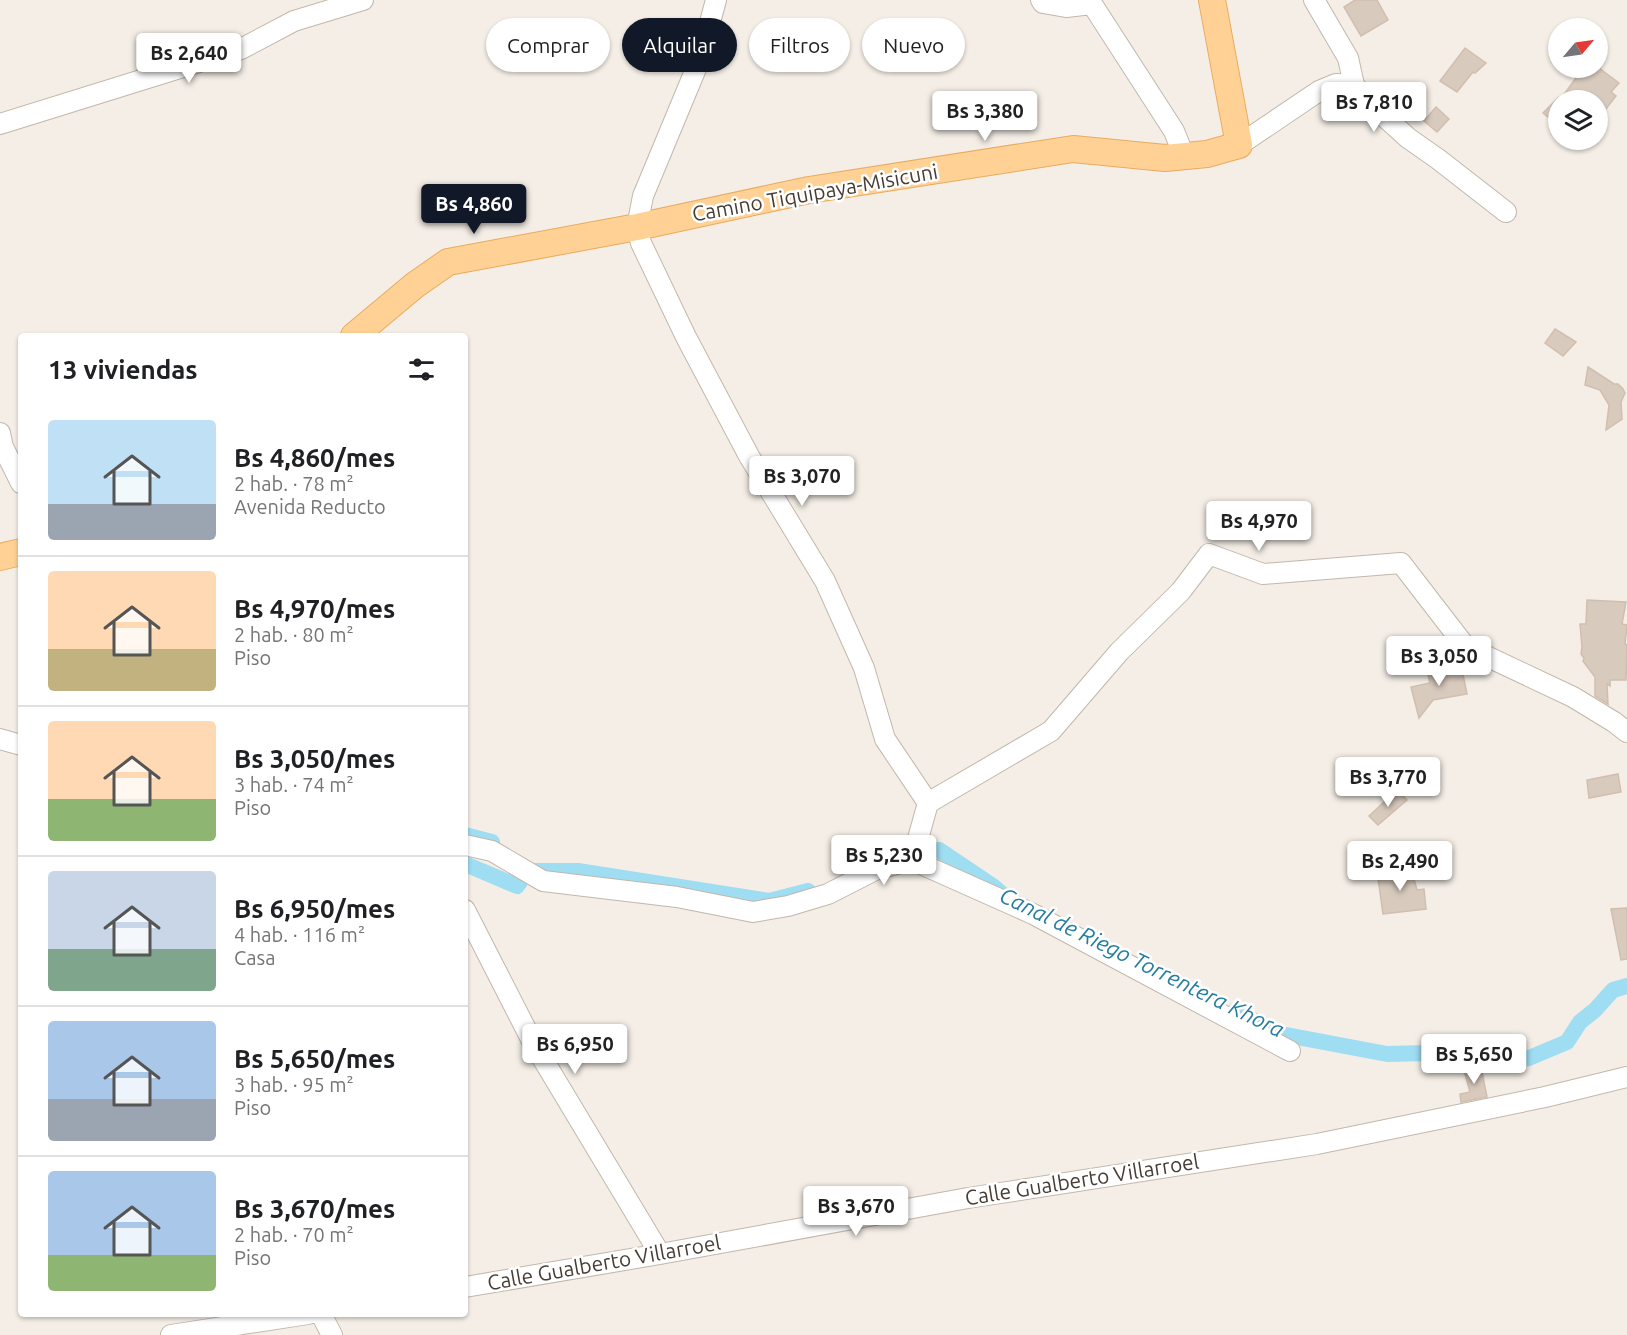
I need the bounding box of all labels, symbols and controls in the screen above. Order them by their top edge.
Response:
chip: Comprar [486,18,610,72]
chip: Alquilar [622,18,737,72]
chip: Filtros [749,18,850,72]
chip: Nuevo [862,18,965,72]
north arrow [1548,18,1608,78]
map controls [1548,18,1608,150]
pin: Bs 2,640 [127,33,251,84]
text: Bs 2,640 [150,41,228,64]
pin: Bs 7,810 [1312,82,1436,133]
text: Bs 7,810 [1335,90,1413,113]
button: layers [1548,90,1608,150]
pin: Bs 3,380 [923,91,1047,142]
text: Bs 3,380 [946,99,1024,122]
street label: Camino Tiquipaya-Misicuni [690,159,940,225]
pin: Bs 4,860 [412,184,536,235]
text: Bs 4,860 [435,192,513,215]
icon: filters [405,353,438,386]
text: 13 viviendas [48,355,198,384]
text: Bs 4,860/mes [234,443,395,472]
icon: home [96,444,168,516]
pin: Bs 3,070 [740,456,864,507]
text: Bs 3,070 [763,464,841,487]
text: 2 hab. · 78 m² [234,472,354,495]
text: Avenida Reducto [234,495,386,518]
pin: Bs 4,970 [1197,501,1321,552]
text: Bs 4,970 [1220,509,1298,532]
text: Bs 4,970/mes [234,594,395,623]
icon: home [96,595,168,667]
text: 2 hab. · 80 m² [234,623,354,646]
pin: Bs 3,050 [1377,636,1501,687]
text: Bs 3,050 [1400,644,1478,667]
text: Piso [234,646,271,669]
text: Bs 3,050/mes [234,744,395,773]
icon: home [96,745,168,817]
pin: Bs 3,770 [1326,757,1450,808]
text: Bs 3,770 [1349,765,1427,788]
text: 3 hab. · 74 m² [234,773,354,796]
text: Piso [234,796,271,819]
pin: Bs 5,230 [822,835,946,886]
pin: Bs 2,490 [1338,841,1462,892]
text: Bs 5,230 [845,843,923,866]
text: Bs 2,490 [1361,849,1439,872]
water label: Canal de Riego Torrentera Khora [996,882,1289,1041]
text: Bs 6,950/mes [234,894,395,923]
icon: home [96,895,168,967]
text: 4 hab. · 116 m² [234,923,365,946]
text: Casa [234,946,276,969]
pin: Bs 6,950 [513,1024,637,1075]
text: Bs 6,950 [536,1032,614,1055]
pin: Bs 5,650 [1412,1034,1536,1085]
text: Bs 5,650 [1435,1042,1513,1065]
text: Bs 5,650/mes [234,1044,395,1073]
icon: home [96,1045,168,1117]
text: 3 hab. · 95 m² [234,1073,354,1096]
text: Piso [234,1096,271,1119]
street label: Calle Gualberto Villarroel [963,1149,1201,1209]
pin: Bs 3,670 [794,1186,918,1237]
text: Bs 3,670/mes [234,1194,395,1223]
text: Bs 3,670 [817,1194,895,1217]
icon: home [96,1195,168,1267]
text: 2 hab. · 70 m² [234,1223,354,1246]
street label: Calle Gualberto Villarroel [485,1230,722,1294]
text: Piso [234,1246,271,1269]

